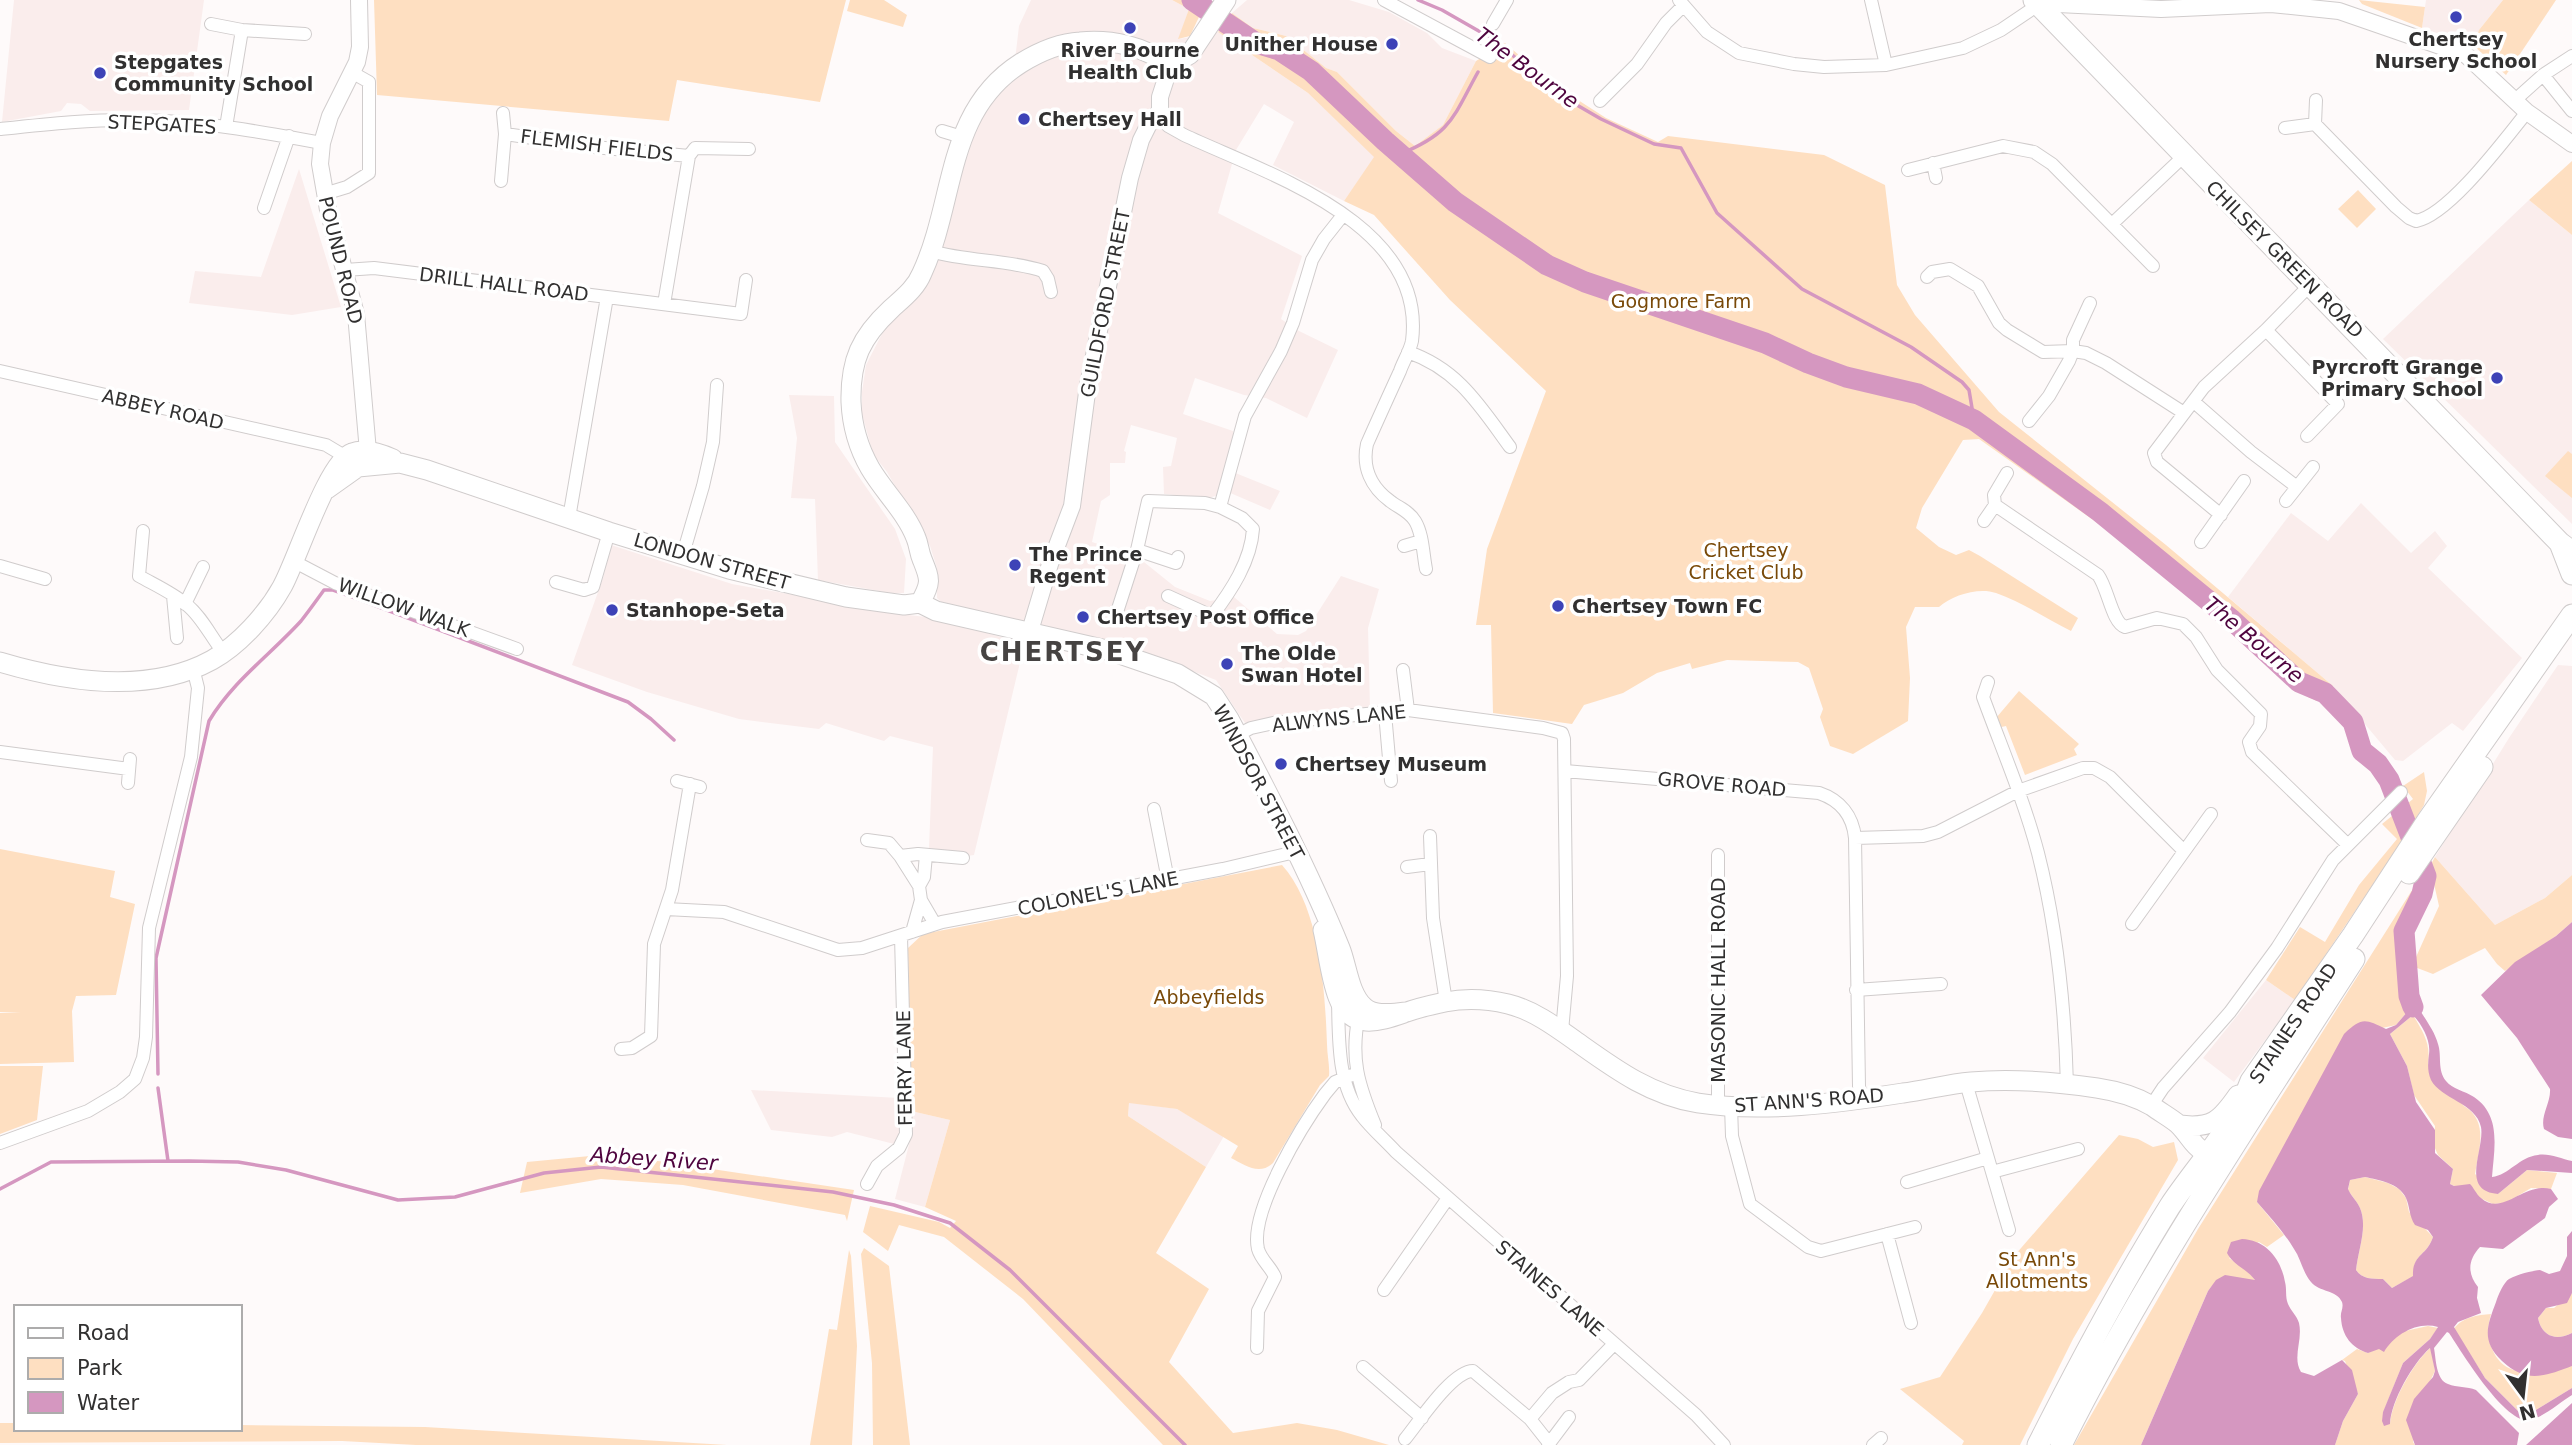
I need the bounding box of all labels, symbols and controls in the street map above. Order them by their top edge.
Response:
marker: Chertsey Nursery School [2448,9,2464,25]
marker: River Bourne Health Club [1122,20,1138,36]
water label: The Bourne [1471,23,1583,113]
place label: Chertsey Nursery School [2375,28,2537,72]
place label: Unither House [1224,33,1378,55]
marker: Unither House [1384,36,1400,52]
place label: River Bourne Health Club [1060,39,1200,83]
place label: Stepgates Community School [114,51,313,95]
marker: Stepgates Community School [92,65,108,81]
place label: Chertsey Hall [1038,108,1182,130]
street label: STEPGATES [107,110,217,138]
marker: Chertsey Hall [1016,111,1032,127]
street label: FLEMISH FIELDS [519,125,675,165]
street label: CHILSEY GREEN ROAD [2202,176,2368,342]
street label: POUND ROAD [315,194,367,326]
street label: GUILDFORD STREET [1076,206,1134,399]
street label: DRILL HALL ROAD [418,263,590,305]
park label: Gogmore Farm [1611,290,1751,312]
place label: Pyrcroft Grange Primary School [2312,356,2483,400]
marker: Pyrcroft Grange Primary School [2489,370,2505,386]
street label: ABBEY ROAD [100,384,226,434]
street label: LONDON STREET [631,528,793,594]
park label: Chertsey Cricket Club [1689,539,1803,583]
place label: The Prince Regent [1029,543,1142,587]
marker: The Prince Regent [1007,557,1023,573]
street label: WILLOW WALK [335,573,473,641]
water label: The Bourne [2200,592,2308,688]
place label: Chertsey Town FC [1572,595,1762,617]
marker: Chertsey Town FC [1550,598,1566,614]
place label: Stanhope-Seta [626,599,785,621]
marker: Stanhope-Seta [604,602,620,618]
place label: Chertsey Post Office [1097,606,1314,628]
marker: Chertsey Post Office [1075,609,1091,625]
district label: CHERTSEY [980,637,1146,667]
place label: The Olde Swan Hotel [1241,642,1363,686]
marker: The Olde Swan Hotel [1219,656,1235,672]
street label: ALWYNS LANE [1271,700,1407,736]
street label: WINDSOR STREET [1209,701,1309,863]
place label: Chertsey Museum [1295,753,1487,775]
marker: Chertsey Museum [1273,756,1289,772]
street label: GROVE ROAD [1657,767,1787,801]
street label: COLONEL'S LANE [1016,867,1180,919]
street label: MASONIC HALL ROAD [1707,877,1729,1083]
street label: STAINES ROAD [2245,959,2341,1087]
park label: Abbeyfields [1154,986,1264,1008]
street label: FERRY LANE [892,1010,916,1126]
street label: ST ANN'S ROAD [1733,1084,1885,1116]
water label: Abbey River [588,1142,720,1176]
street label: STAINES LANE [1492,1235,1608,1341]
park label: St Ann's Allotments [1986,1248,2088,1292]
legend [14,1305,242,1431]
text: Road [77,1321,130,1345]
text: Park [77,1356,123,1380]
north arrow [2488,1361,2558,1431]
text: Water [77,1391,139,1415]
text: N [2517,1400,2538,1425]

